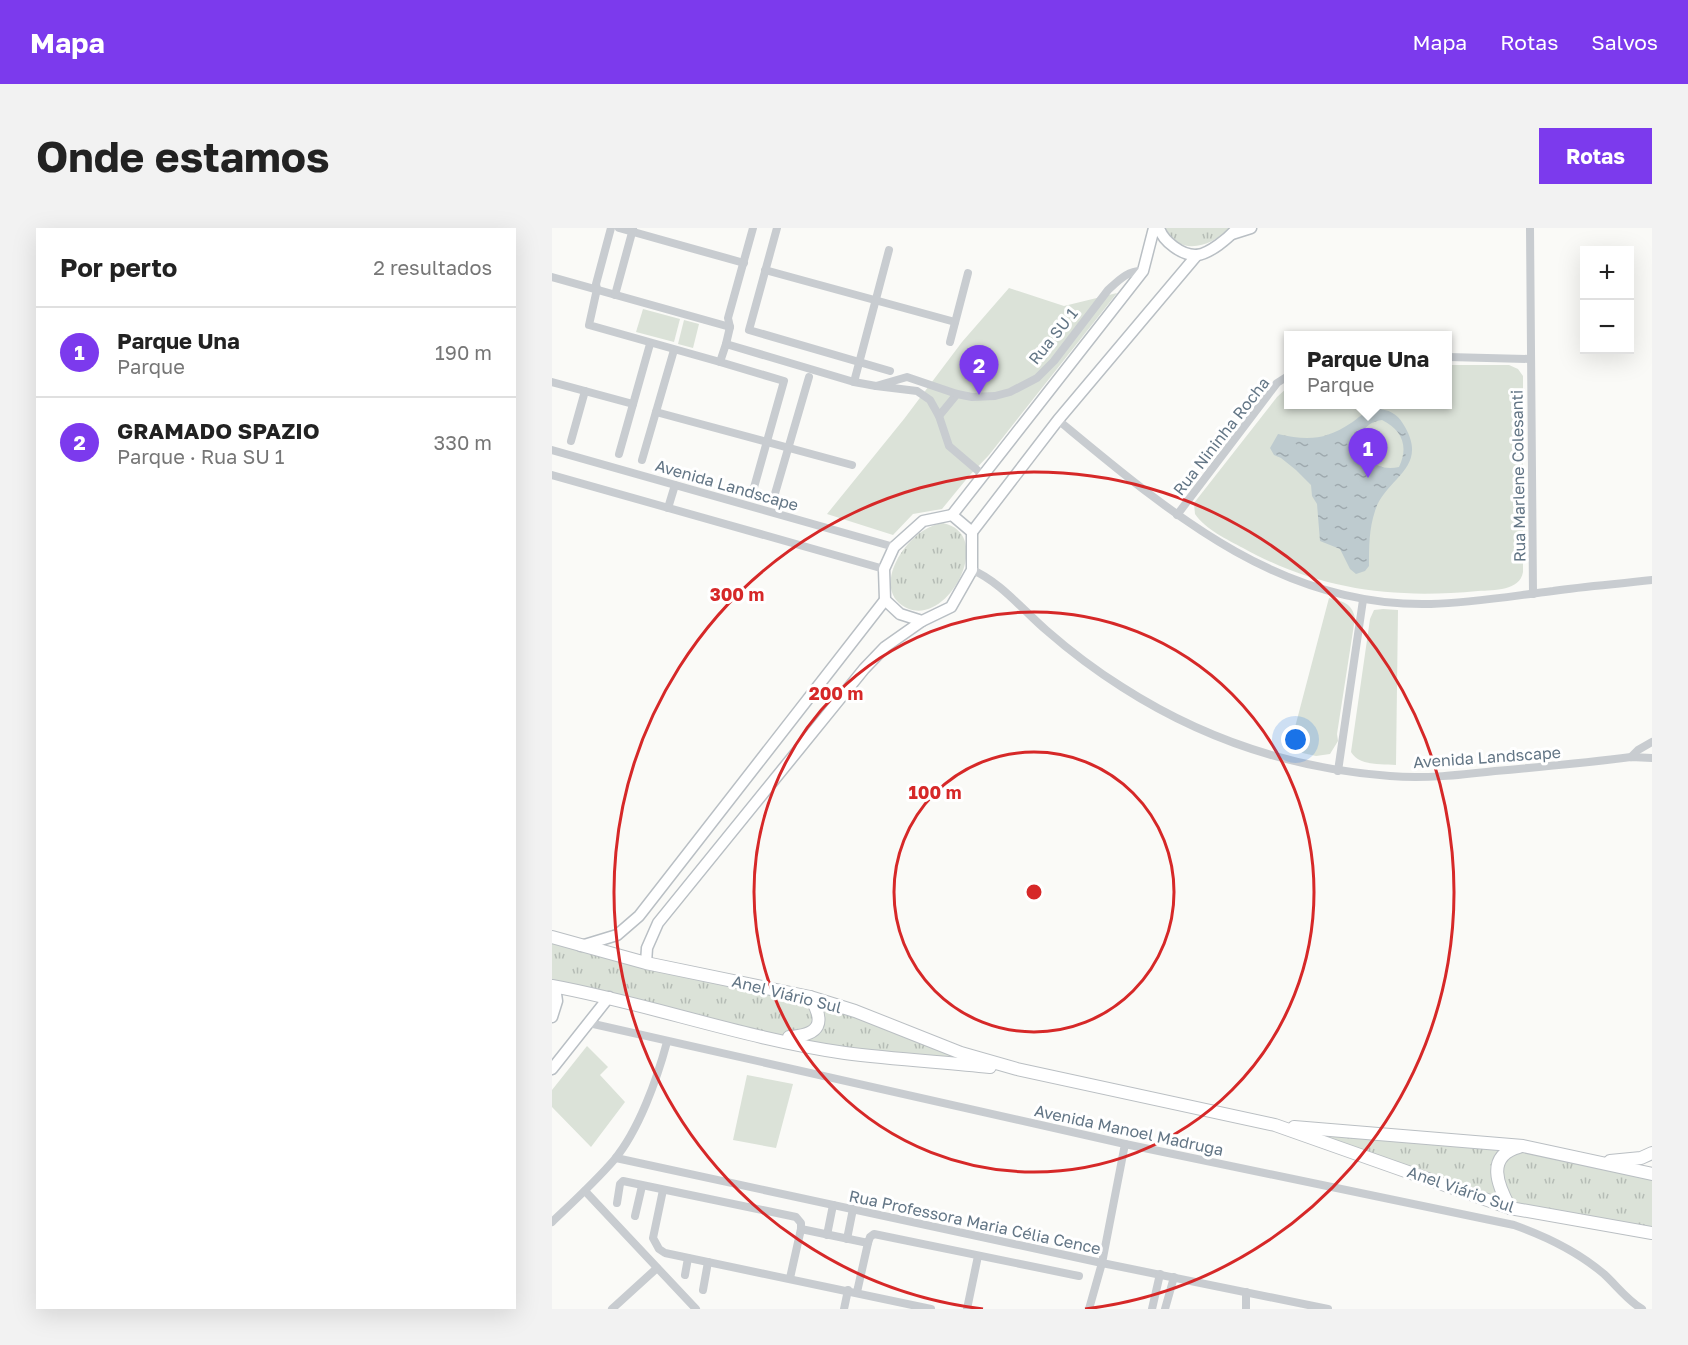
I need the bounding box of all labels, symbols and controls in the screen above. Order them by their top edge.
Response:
text: Mapa [30,26,105,59]
text: Mapa [1413,29,1467,55]
text: Rotas [1500,29,1558,55]
text: Salvos [1591,29,1658,55]
button: Rotas [1539,128,1652,184]
text: Onde estamos [36,131,330,181]
map controls [1580,246,1634,354]
button: + [1580,246,1634,300]
text: Por perto [60,252,177,283]
text: 2 resultados [373,255,492,279]
button: − [1580,300,1634,354]
street label: Rua SU 1 [1024,304,1082,368]
text: Parque Una [117,327,240,354]
popup [1284,331,1452,409]
text: 1 [74,340,85,364]
text: 190 m [435,340,492,364]
text: Parque Una [1307,345,1429,372]
pin: 2 [960,346,998,395]
text: Parque [117,354,185,378]
text: Parque [1307,372,1374,396]
street label: Rua Nininha Rocha [1169,373,1273,499]
street label: Rua Marlene Colesanti [1506,390,1530,562]
text: GRAMADO SPAZIO [117,417,320,444]
pin: 1 [1348,428,1388,478]
text: 2 [73,430,86,454]
text: 330 m [434,430,492,454]
text: Parque · Rua SU 1 [117,444,285,468]
street label: Avenida Landscape [653,455,801,515]
text: 300 m [710,583,764,605]
text: 200 m [809,682,863,704]
your location [1281,725,1310,754]
street label: Avenida Landscape [1412,742,1562,772]
text: 100 m [909,781,961,803]
centre of rings [1024,882,1044,902]
street label: Anel Viário Sul [730,971,844,1017]
street label: Avenida Manoel Madruga [1033,1100,1225,1160]
street label: Anel Viário Sul [1405,1161,1517,1217]
street label: Rua Professora Maria Célia Cence [847,1186,1103,1258]

